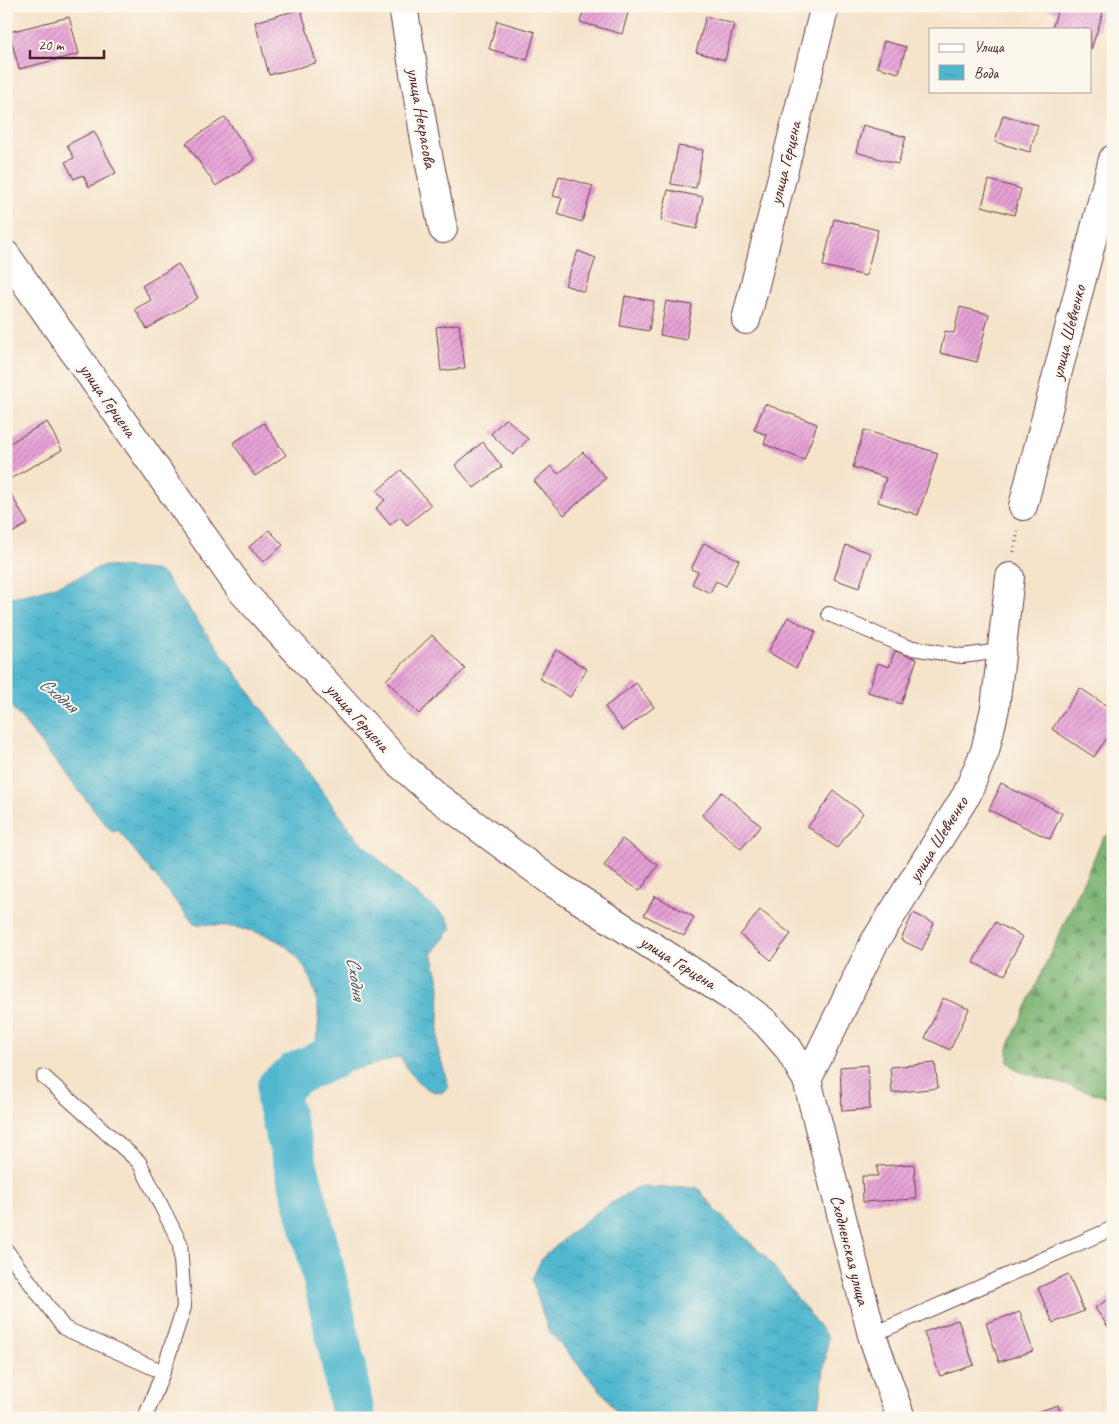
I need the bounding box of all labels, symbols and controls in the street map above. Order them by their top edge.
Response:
scale bar [30,28,104,60]
legend [929,28,1092,92]
text: 20 m [38,36,65,55]
text: Улица [974,38,1005,57]
text: Вода [974,64,999,83]
street label: улица Некрасова [402,65,442,171]
street label: улица Герцена [764,117,806,208]
street label: улица Шевченко [1045,281,1091,382]
street label: улица Герцена [74,358,142,443]
water label: Сходня [34,672,85,720]
street label: улица Герцена [321,677,396,757]
street label: улица Шевченко [903,791,974,886]
street label: улица Герцена [635,930,721,995]
water label: Сходня [341,955,371,1004]
street label: Сходненская улица [826,1193,875,1308]

